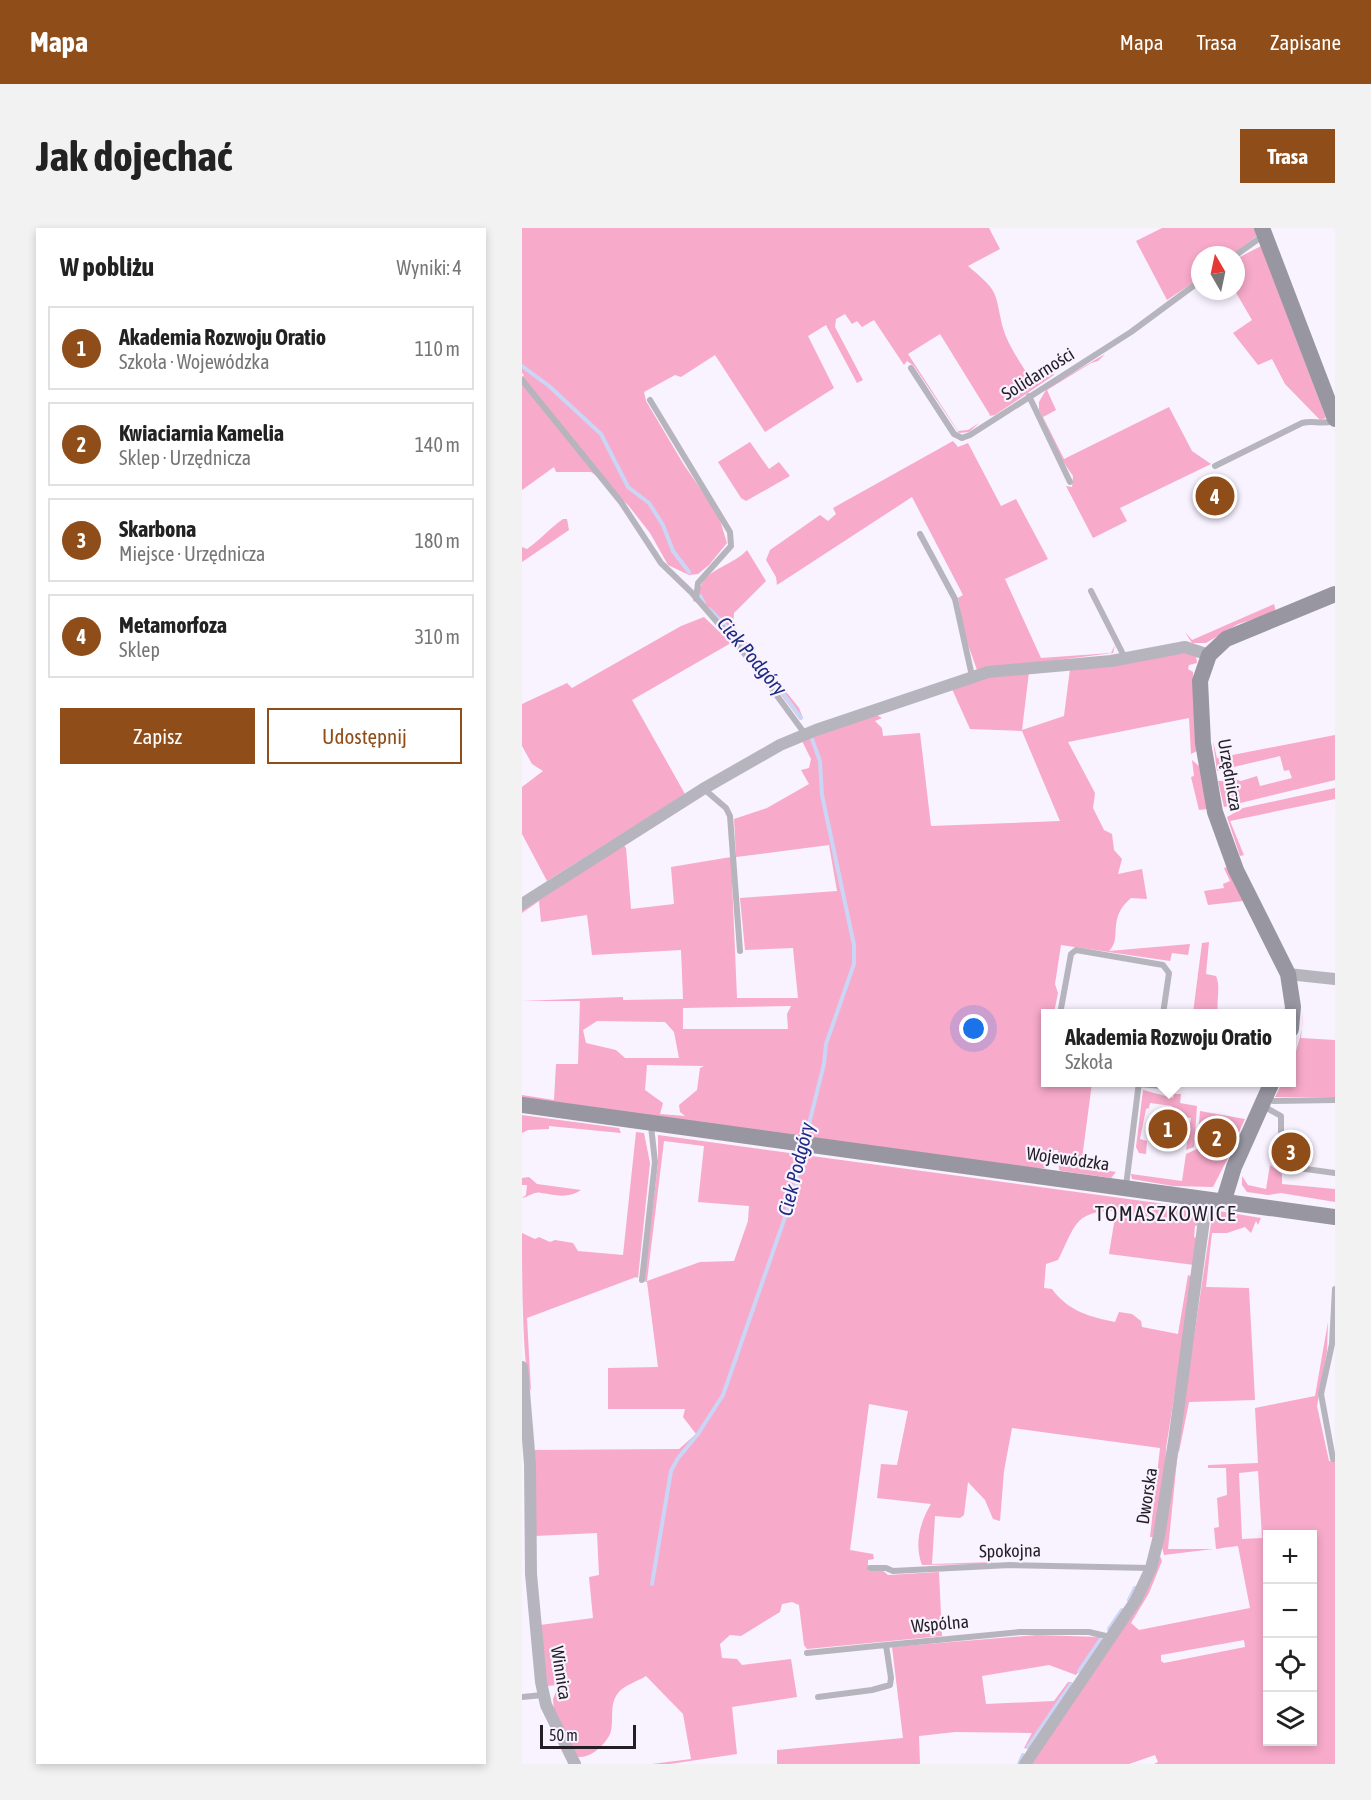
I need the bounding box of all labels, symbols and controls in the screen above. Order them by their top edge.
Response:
text: Mapa [30,26,88,58]
text: Mapa [1120,30,1163,54]
text: Trasa [1196,30,1237,54]
text: Zapisane [1270,30,1341,54]
button: Trasa [1240,129,1335,183]
text: Jak dojechać [36,132,232,180]
north arrow [1191,246,1245,300]
text: W pobliżu [60,252,154,282]
text: Wyniki: 4 [396,256,462,279]
text: Akademia Rozwoju Oratio [119,324,326,350]
text: 1 [77,337,86,360]
text: 110 m [415,337,460,360]
street label: Solidarności [998,343,1078,404]
text: Szkoła · Wojewódzka [119,350,269,373]
text: Kwiaciarnia Kamelia [119,420,284,446]
text: 2 [77,433,86,456]
text: 140 m [415,433,460,456]
text: Sklep · Urzędnicza [119,446,251,469]
pin: 4 [1196,474,1234,518]
text: Skarbona [119,516,196,542]
text: 3 [77,529,86,552]
text: 180 m [415,529,460,552]
text: Miejsce · Urzędnicza [119,542,265,565]
text: Metamorfoza [119,612,227,638]
water label: Ciek Podgóry [713,612,792,700]
text: 4 [77,625,86,648]
text: 310 m [415,625,460,648]
text: Sklep [119,638,160,661]
button: Zapisz [60,708,255,764]
button: Udostępnij [267,708,462,764]
street label: Urzędnicza [1214,737,1247,813]
popup [1041,1009,1296,1087]
your location [959,1014,988,1043]
text: Akademia Rozwoju Oratio [1065,1024,1272,1050]
text: Szkoła [1065,1050,1113,1073]
pin: 1 [1148,1106,1188,1152]
pin: 2 [1198,1116,1236,1160]
water label: Ciek Podgóry [773,1119,818,1218]
pin: 3 [1272,1130,1310,1174]
street label: Wojewódzka [1025,1142,1111,1175]
district label: TOMASZKOWICE [1095,1201,1237,1225]
street label: Dworska [1132,1466,1161,1526]
map controls [1263,1530,1317,1746]
button: + [1263,1530,1317,1584]
street label: Spokojna [979,1539,1041,1562]
button: − [1263,1584,1317,1638]
street label: Wspólna [910,1611,970,1636]
button: locate [1263,1638,1317,1692]
street label: Winnica [547,1645,576,1701]
button: layers [1263,1692,1317,1746]
scale bar [540,1722,636,1750]
text: 50 m [549,1726,578,1744]

